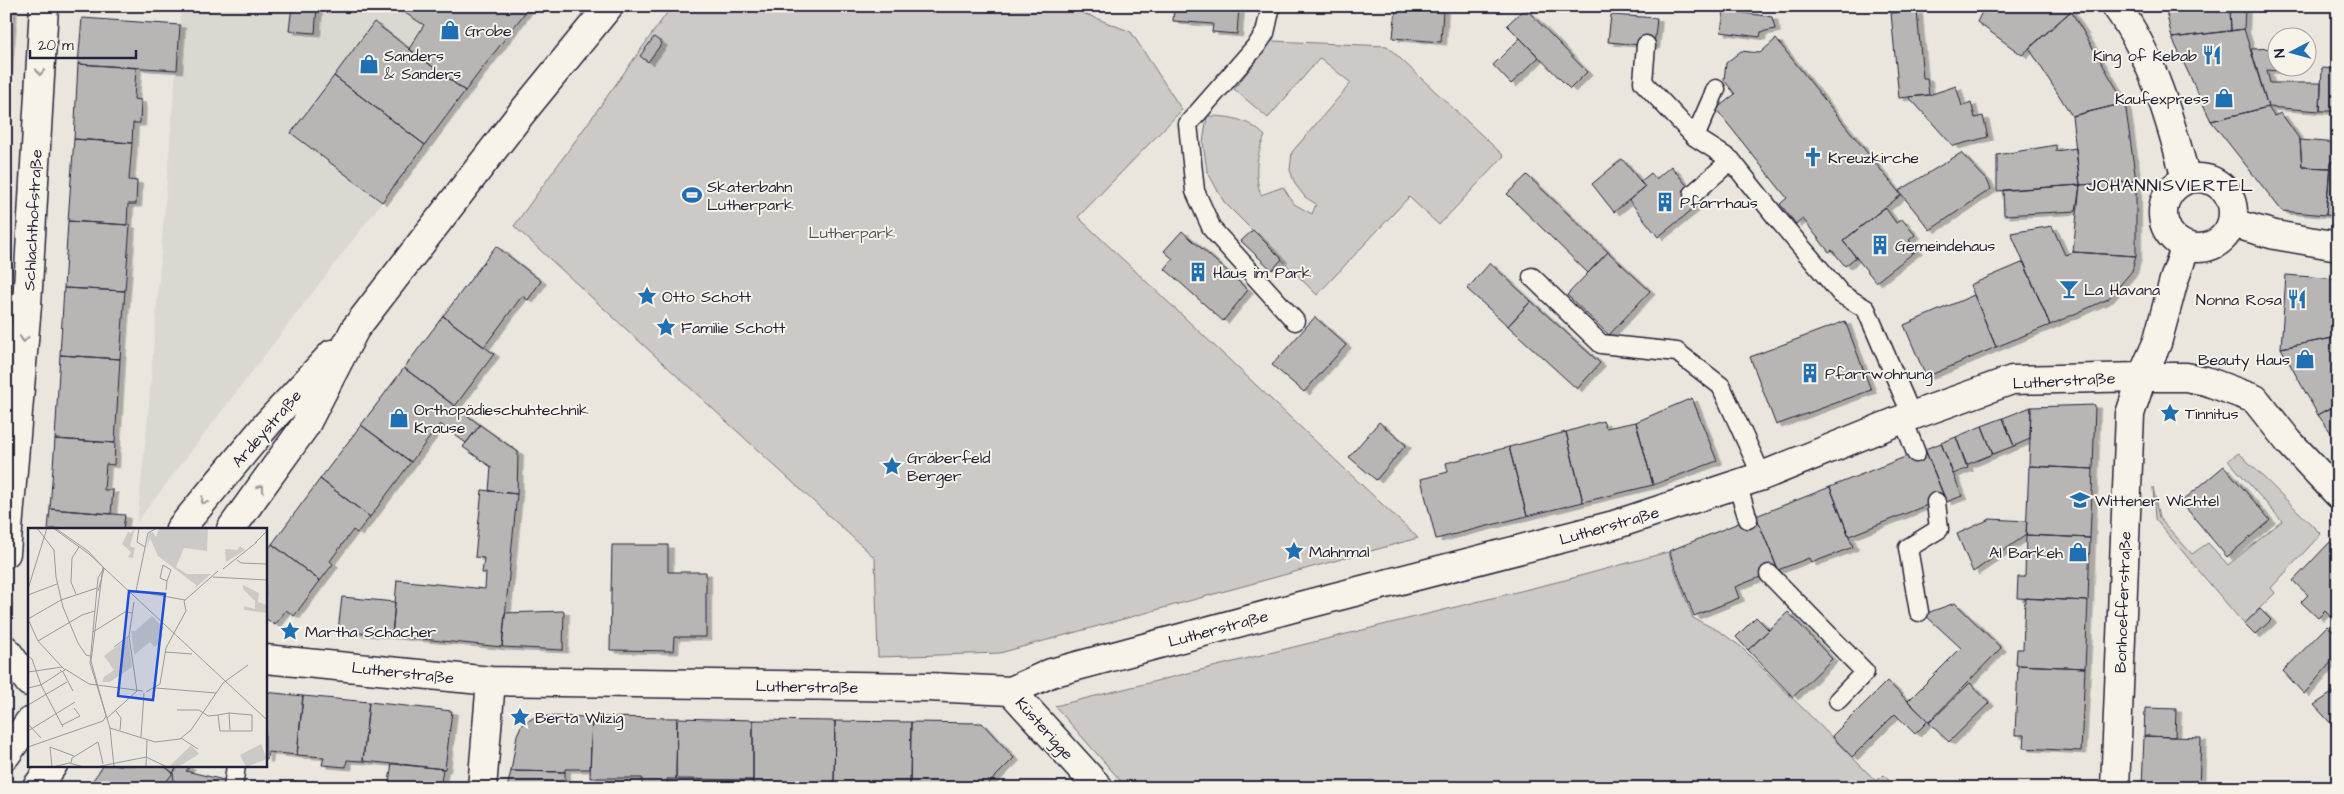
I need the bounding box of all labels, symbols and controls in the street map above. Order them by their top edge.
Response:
shop icon: Grobe [439,19,461,41]
place label: Grobe [465,20,512,42]
scale bar [30,28,136,60]
north arrow [2266,28,2316,78]
text: 20 m [38,35,74,56]
restaurant icon: King of Kebab [2201,44,2223,66]
place label: Sanders & Sanders [384,45,461,85]
place label: King of Kebab [2093,45,2197,68]
text: N [2270,48,2290,59]
shop icon: Sanders & Sanders [358,53,380,75]
one-way arrow [35,69,46,77]
shop icon: Kaufexpress [2213,87,2235,109]
place label: Kaufexpress [2115,88,2209,110]
church icon: Kreuzkirche [1802,146,1824,168]
place label: Kreuzkirche [1828,147,1919,169]
street label: Schlachthofstraße [18,149,48,291]
district label: JOHANNISVIERTEL [2086,173,2254,198]
place label: Skaterbahn Lutherpark [707,176,794,216]
sports icon: Skaterbahn Lutherpark [681,184,703,206]
building icon: Pfarrhaus [1654,191,1676,213]
place label: Pfarrhaus [1680,192,1758,214]
park label: Lutherpark [809,222,896,244]
building icon: Gemeindehaus [1869,234,1891,256]
place label: Gemeindehaus [1895,235,1995,257]
building icon: Haus im Park [1187,261,1209,283]
place label: Haus im Park [1213,262,1312,284]
bar icon: La Havana [2058,278,2080,300]
place label: La Havana [2084,279,2160,301]
place icon: Otto Schott [636,285,658,307]
place label: Otto Schott [662,286,752,308]
restaurant icon: Nonna Rosa [2286,288,2308,310]
place label: Nonna Rosa [2196,289,2282,311]
place icon: Familie Schott [655,316,677,338]
place label: Familie Schott [681,317,786,339]
one-way arrow [19,336,30,344]
shop icon: Beauty Haus [2294,348,2316,370]
place label: Beauty Haus [2198,349,2290,372]
building icon: Pfarrwohnung [1799,362,1821,384]
place label: Pfarrwohnung [1825,363,1933,386]
street label: Lutherstraße [2012,367,2116,395]
street label: Ardeystraße [227,385,308,473]
place label: Orthopädieschuhtechnik Krause [414,399,589,439]
place icon: Tinnitus [2159,402,2181,424]
place label: Tinnitus [2185,403,2238,425]
shop icon: Orthopädieschuhtechnik Krause [388,407,410,429]
place label: Gräberfeld Berger [907,447,990,488]
place icon: Gräberfeld Berger [881,455,903,477]
one-way arrow [255,484,264,494]
school or university icon: Wittener Wichtel [2069,489,2091,511]
place label: Wittener Wichtel [2095,490,2219,512]
one-way arrow [200,495,209,504]
street label: Lutherstraße [1557,501,1662,551]
inset map [28,528,266,766]
street label: Bonhoefferstraße [2110,530,2136,673]
place icon: Mahnmal [1283,540,1305,562]
place label: Mahnmal [1309,541,1369,563]
shop icon: Al Barkeh [2067,541,2089,563]
place label: Al Barkeh [1989,542,2063,564]
street label: Lutherstraße [1166,605,1271,653]
place icon: Martha Schacher [279,620,301,642]
place label: Martha Schacher [305,621,436,643]
street label: Lutherstraße [351,657,455,689]
street label: Lutherstraße [756,675,859,699]
street label: Küsterigge [1009,693,1079,766]
place icon: Berta Wilzig [509,706,531,728]
place label: Berta Wilzig [535,707,623,730]

